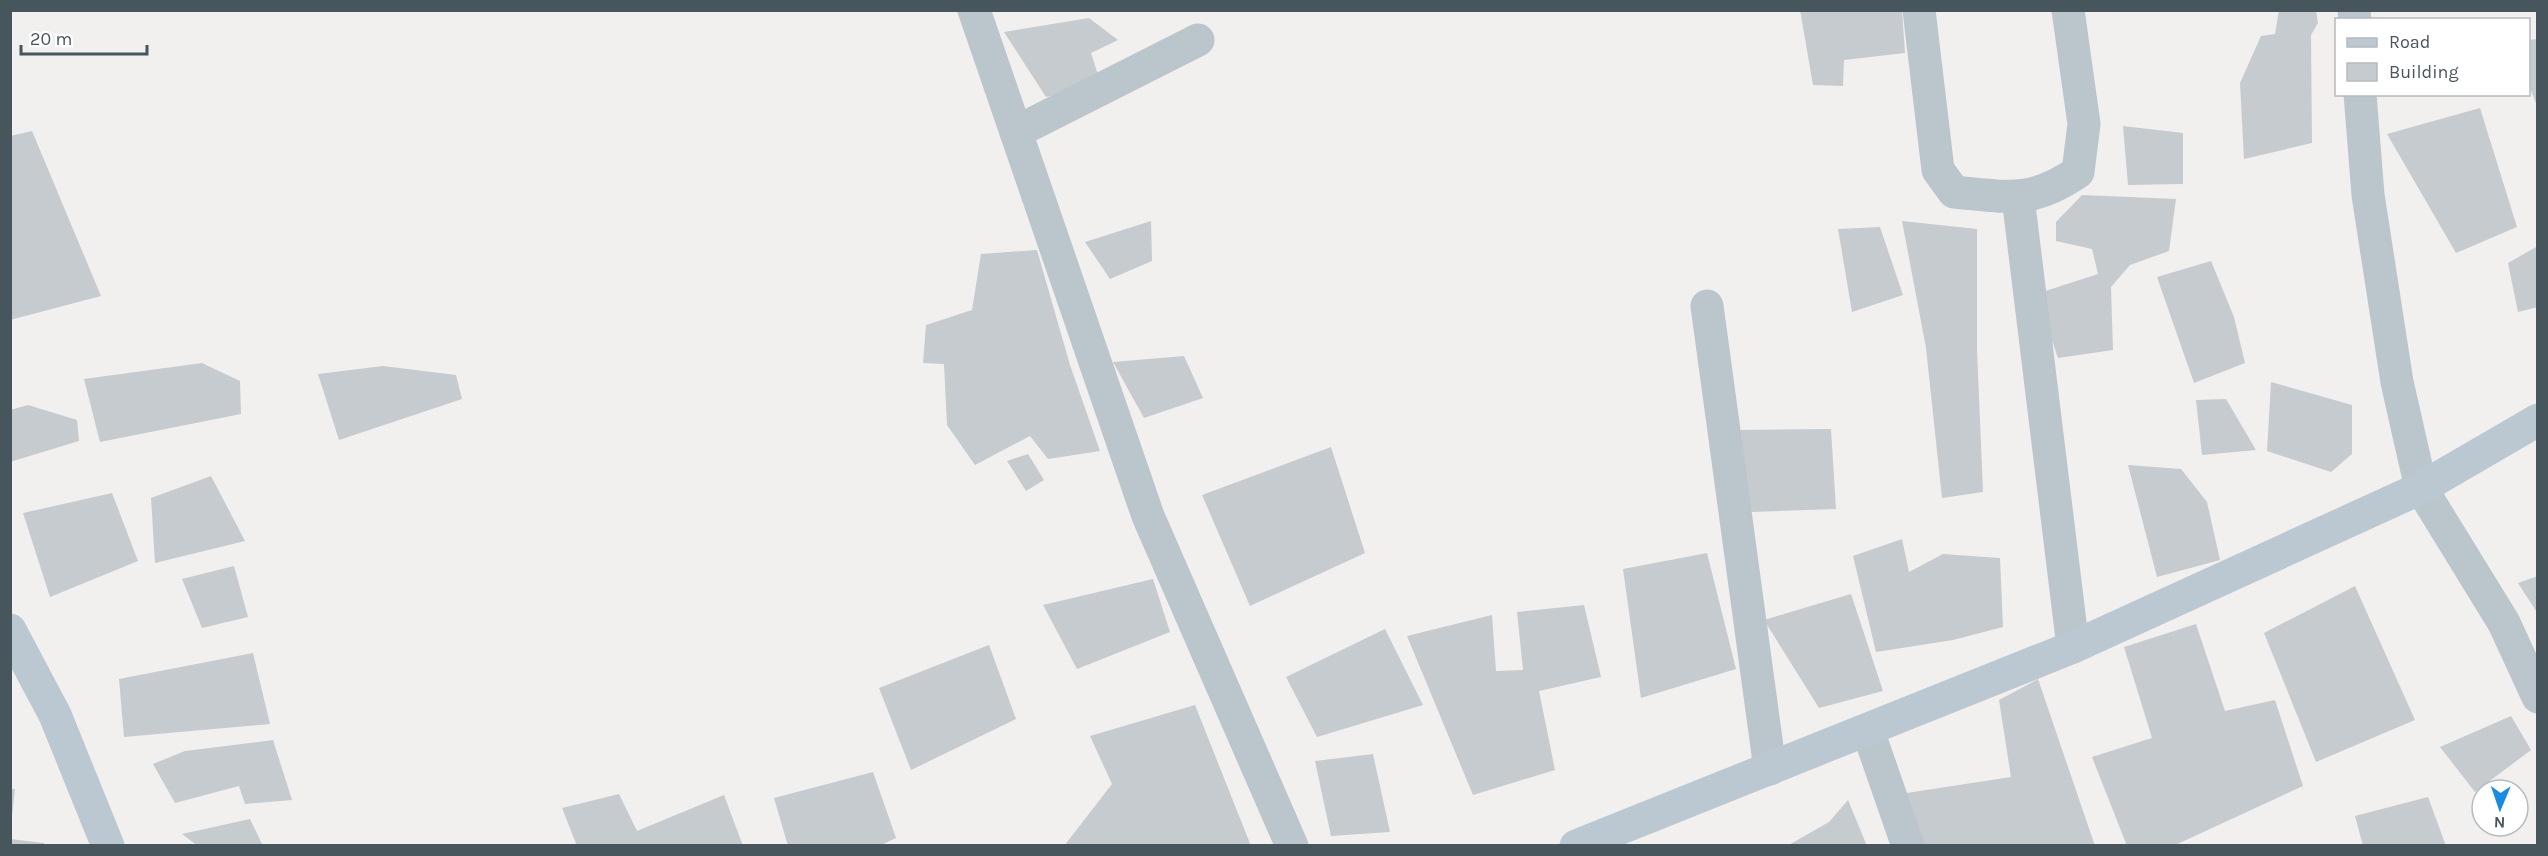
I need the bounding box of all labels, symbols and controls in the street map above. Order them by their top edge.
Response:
scale bar [21,18,147,56]
legend [2335,18,2530,96]
text: 20 m [30,28,72,50]
text: Road [2389,31,2430,53]
text: Building [2389,61,2459,83]
north arrow [2470,778,2530,838]
text: N [2493,813,2506,832]

